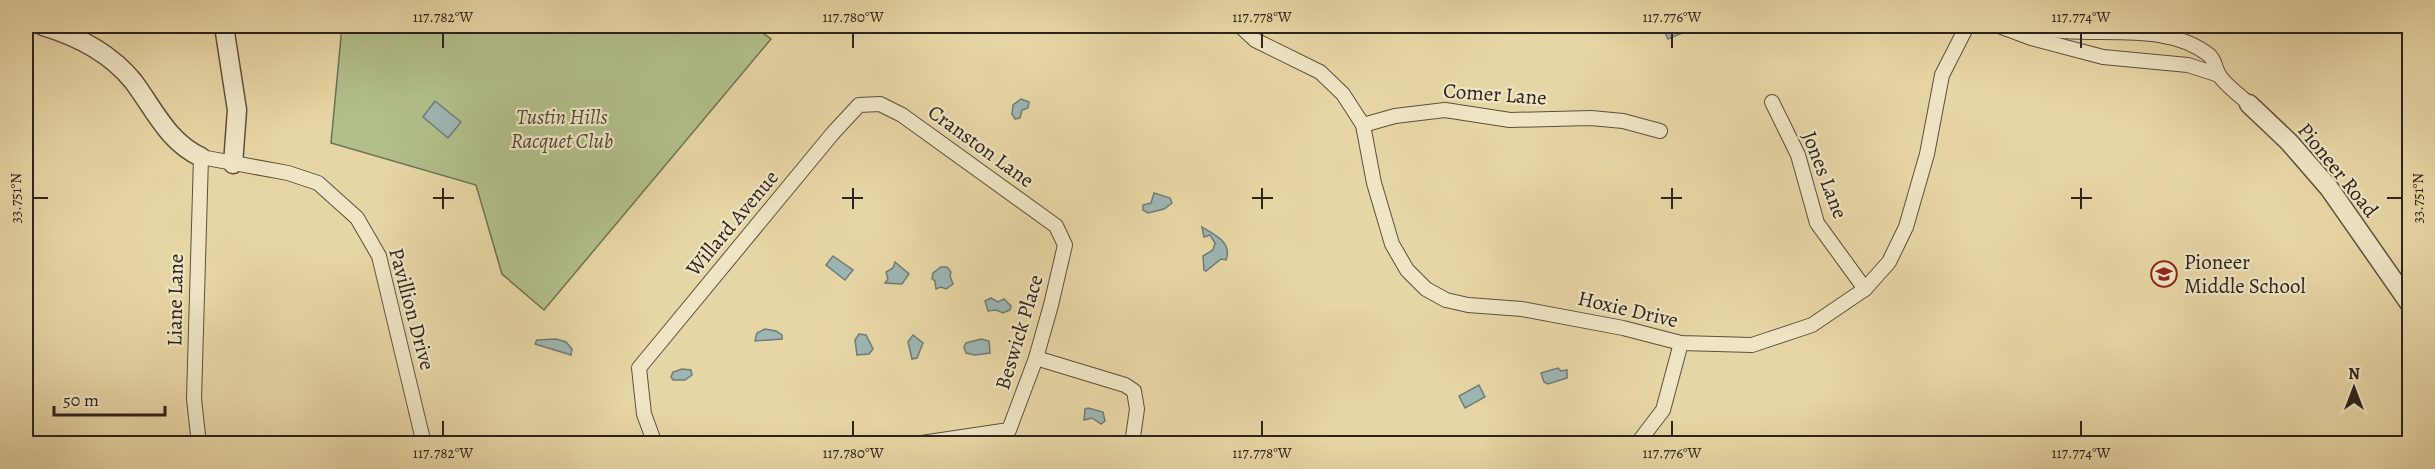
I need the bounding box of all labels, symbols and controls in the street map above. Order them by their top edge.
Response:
text: 117.782°W [413,7,473,27]
text: 117.780°W [822,7,884,27]
text: 117.778°W [1232,7,1292,27]
text: 117.776°W [1642,7,1702,27]
text: 117.774°W [2051,7,2111,27]
street label: Comer Lane [1442,76,1548,112]
street label: Cranston Lane [922,98,1040,194]
park label: Tustin Hills Racquet Club [511,103,613,155]
street label: Pioneer Road [2291,117,2385,224]
street label: Jones Lane [1796,127,1854,223]
street label: Willard Avenue [679,164,785,283]
text: 33.751°N [6,173,26,223]
text: 33.751°N [2408,173,2428,223]
street label: Pavillion Drive [382,245,442,373]
place label: Pioneer Middle School [2184,248,2306,300]
street label: Liane Lane [160,253,190,347]
school or university icon: Pioneer Middle School [2149,259,2179,289]
street label: Beswick Place [988,271,1050,393]
street label: Hoxie Drive [1575,284,1681,334]
north arrow [2324,358,2384,418]
text: N [2348,363,2360,385]
scale bar [54,379,165,417]
text: 50 m [63,388,99,412]
text: 117.782°W [413,443,473,463]
text: 117.780°W [822,443,884,463]
text: 117.778°W [1232,443,1292,463]
text: 117.776°W [1642,443,1702,463]
text: 117.774°W [2051,443,2111,463]

